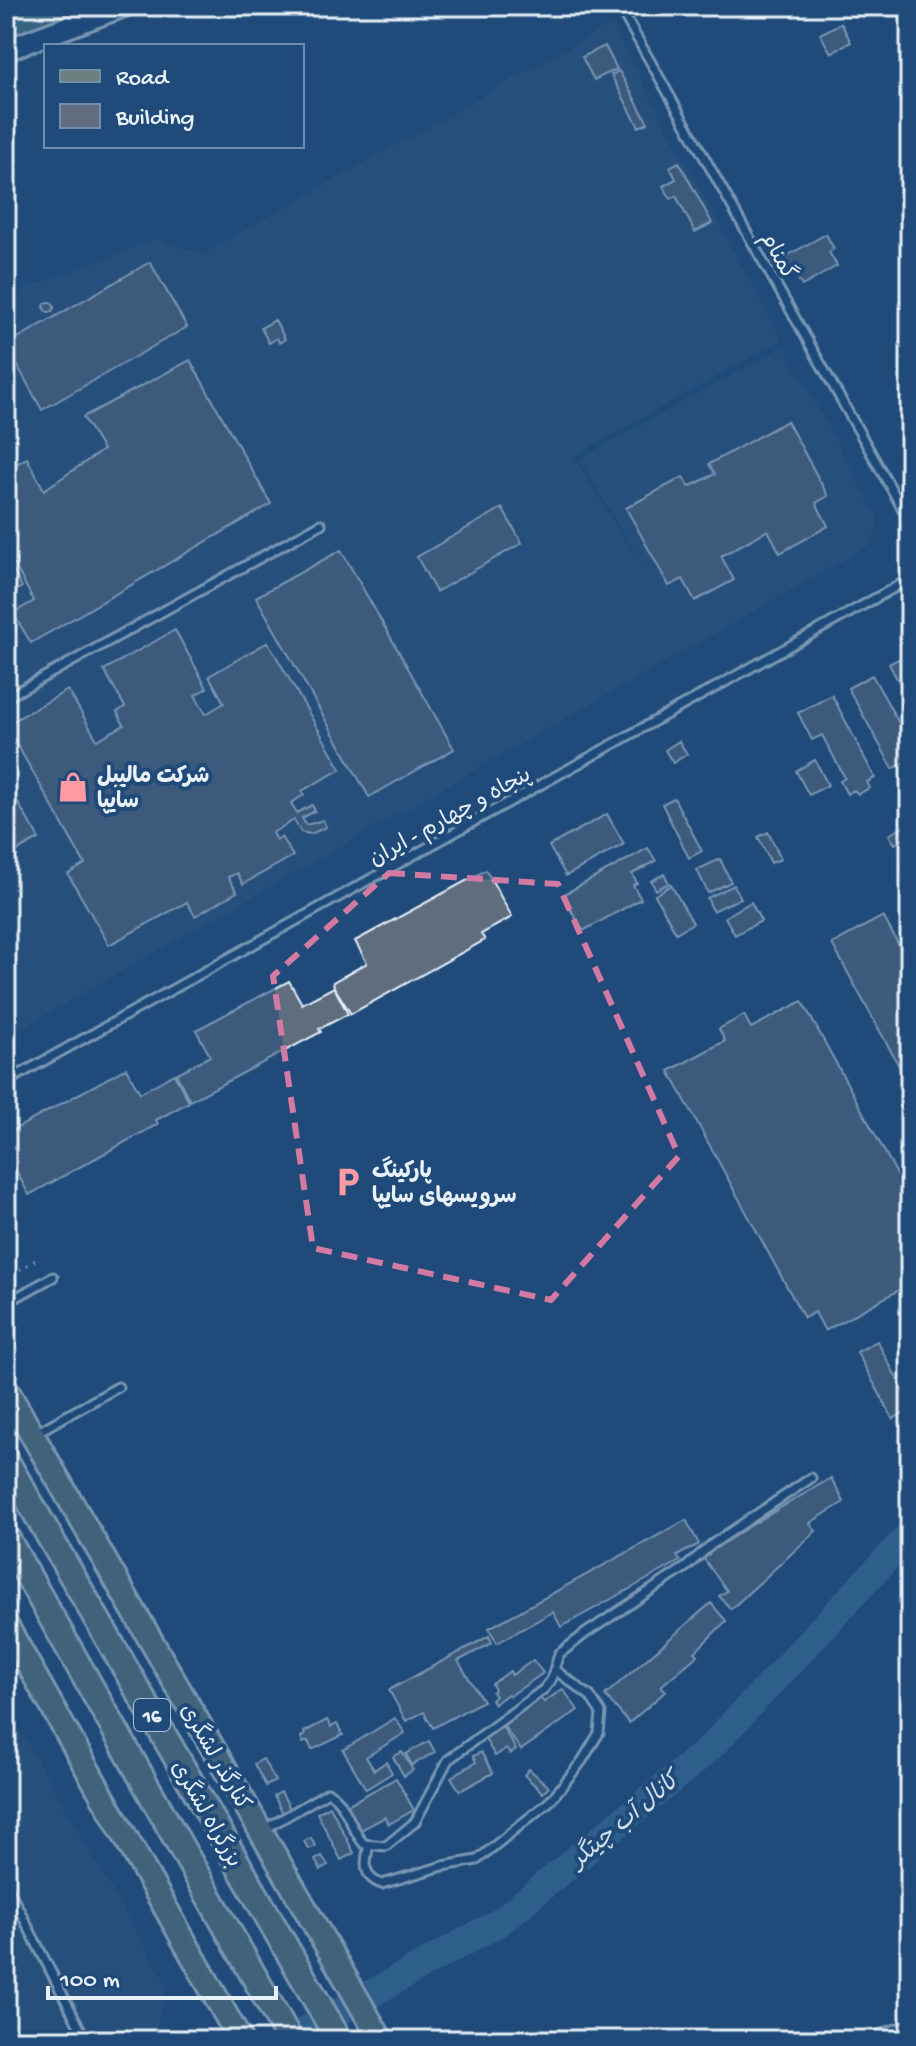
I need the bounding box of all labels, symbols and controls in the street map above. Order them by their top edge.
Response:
legend [44,44,304,148]
text: Road [116,65,170,94]
text: Building [115,105,194,134]
street label: گمنام [752,227,803,286]
street label: پنجاه و چهارم - ایران [365,763,536,874]
place label: شرکت مالیبل سایپا [97,765,209,816]
shop icon: شرکت مالیبل سایپا [56,770,90,804]
place label: پارکینگ سرویسهای سایپا [372,1156,517,1211]
parking icon: پارکینگ سرویسهای سایپا [331,1165,365,1199]
road number: 16 [134,1699,170,1731]
street label: کنارگذر لشگری [173,1699,257,1816]
street label: بزرگراه لشگری [164,1755,248,1873]
water label: کانال آب چیتگر [561,1763,690,1878]
scale bar [48,1950,276,2000]
text: 100 m [59,1967,120,1996]

